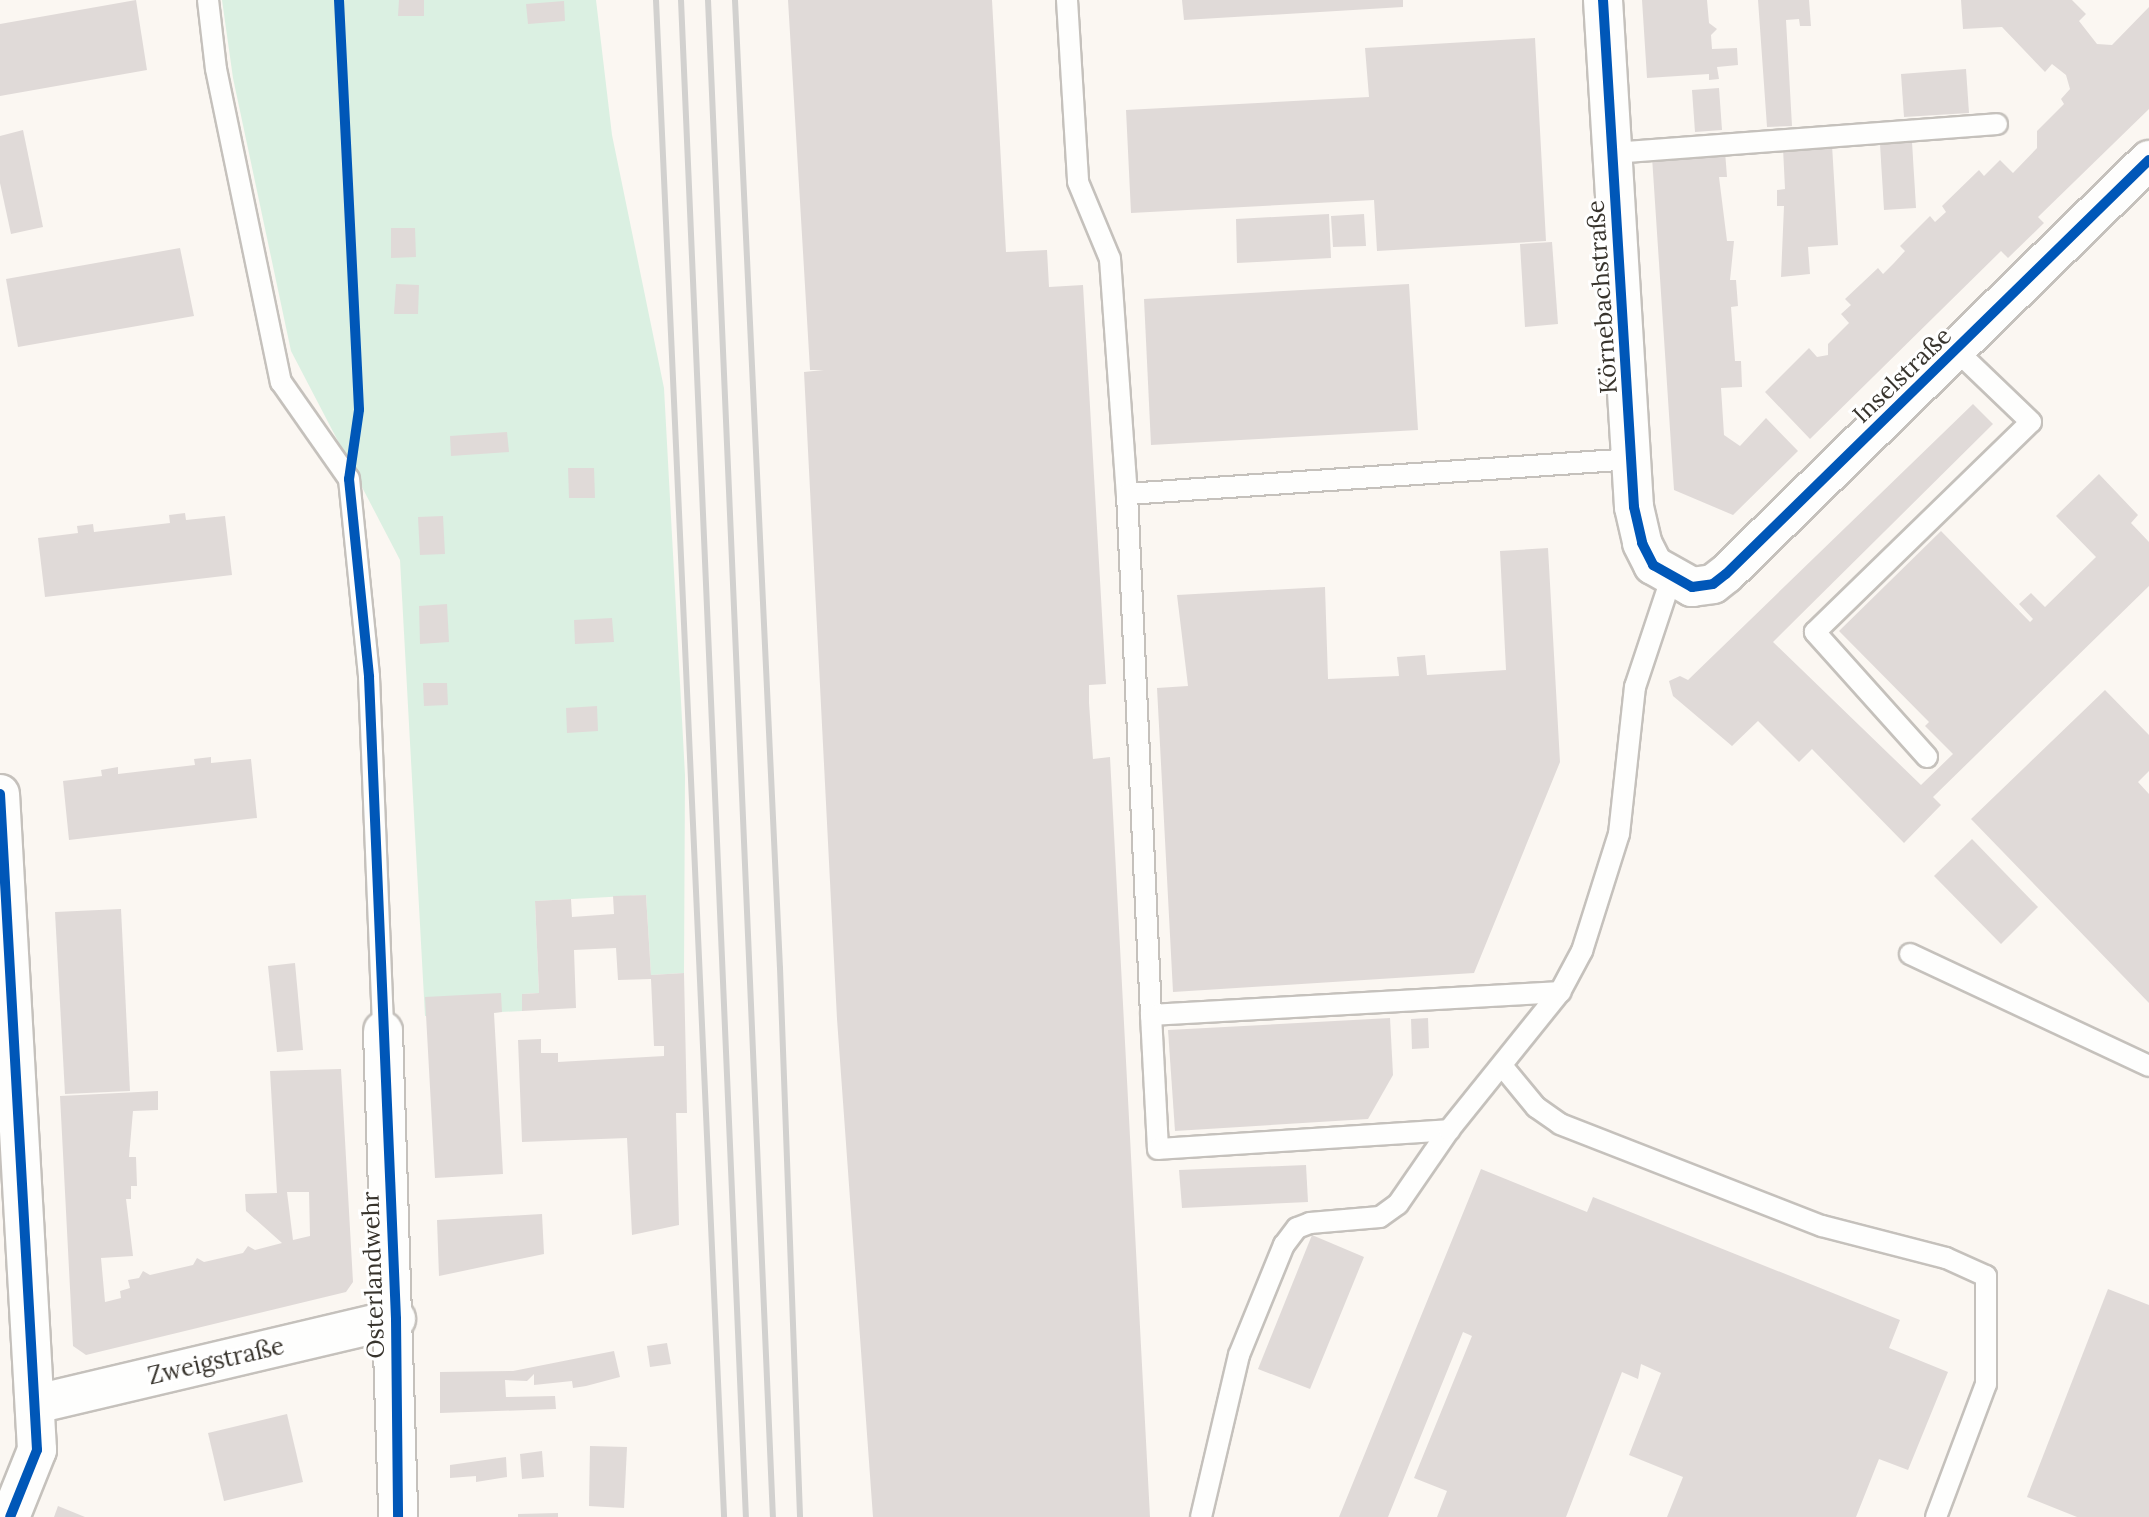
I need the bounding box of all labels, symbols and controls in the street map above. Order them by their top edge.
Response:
street label: Körnebachstraße [1581,199,1623,395]
street label: Inselstraße [1847,321,1957,429]
street label: Osterlandwehr [356,1191,390,1359]
street label: Zweigstraße [145,1331,287,1391]

